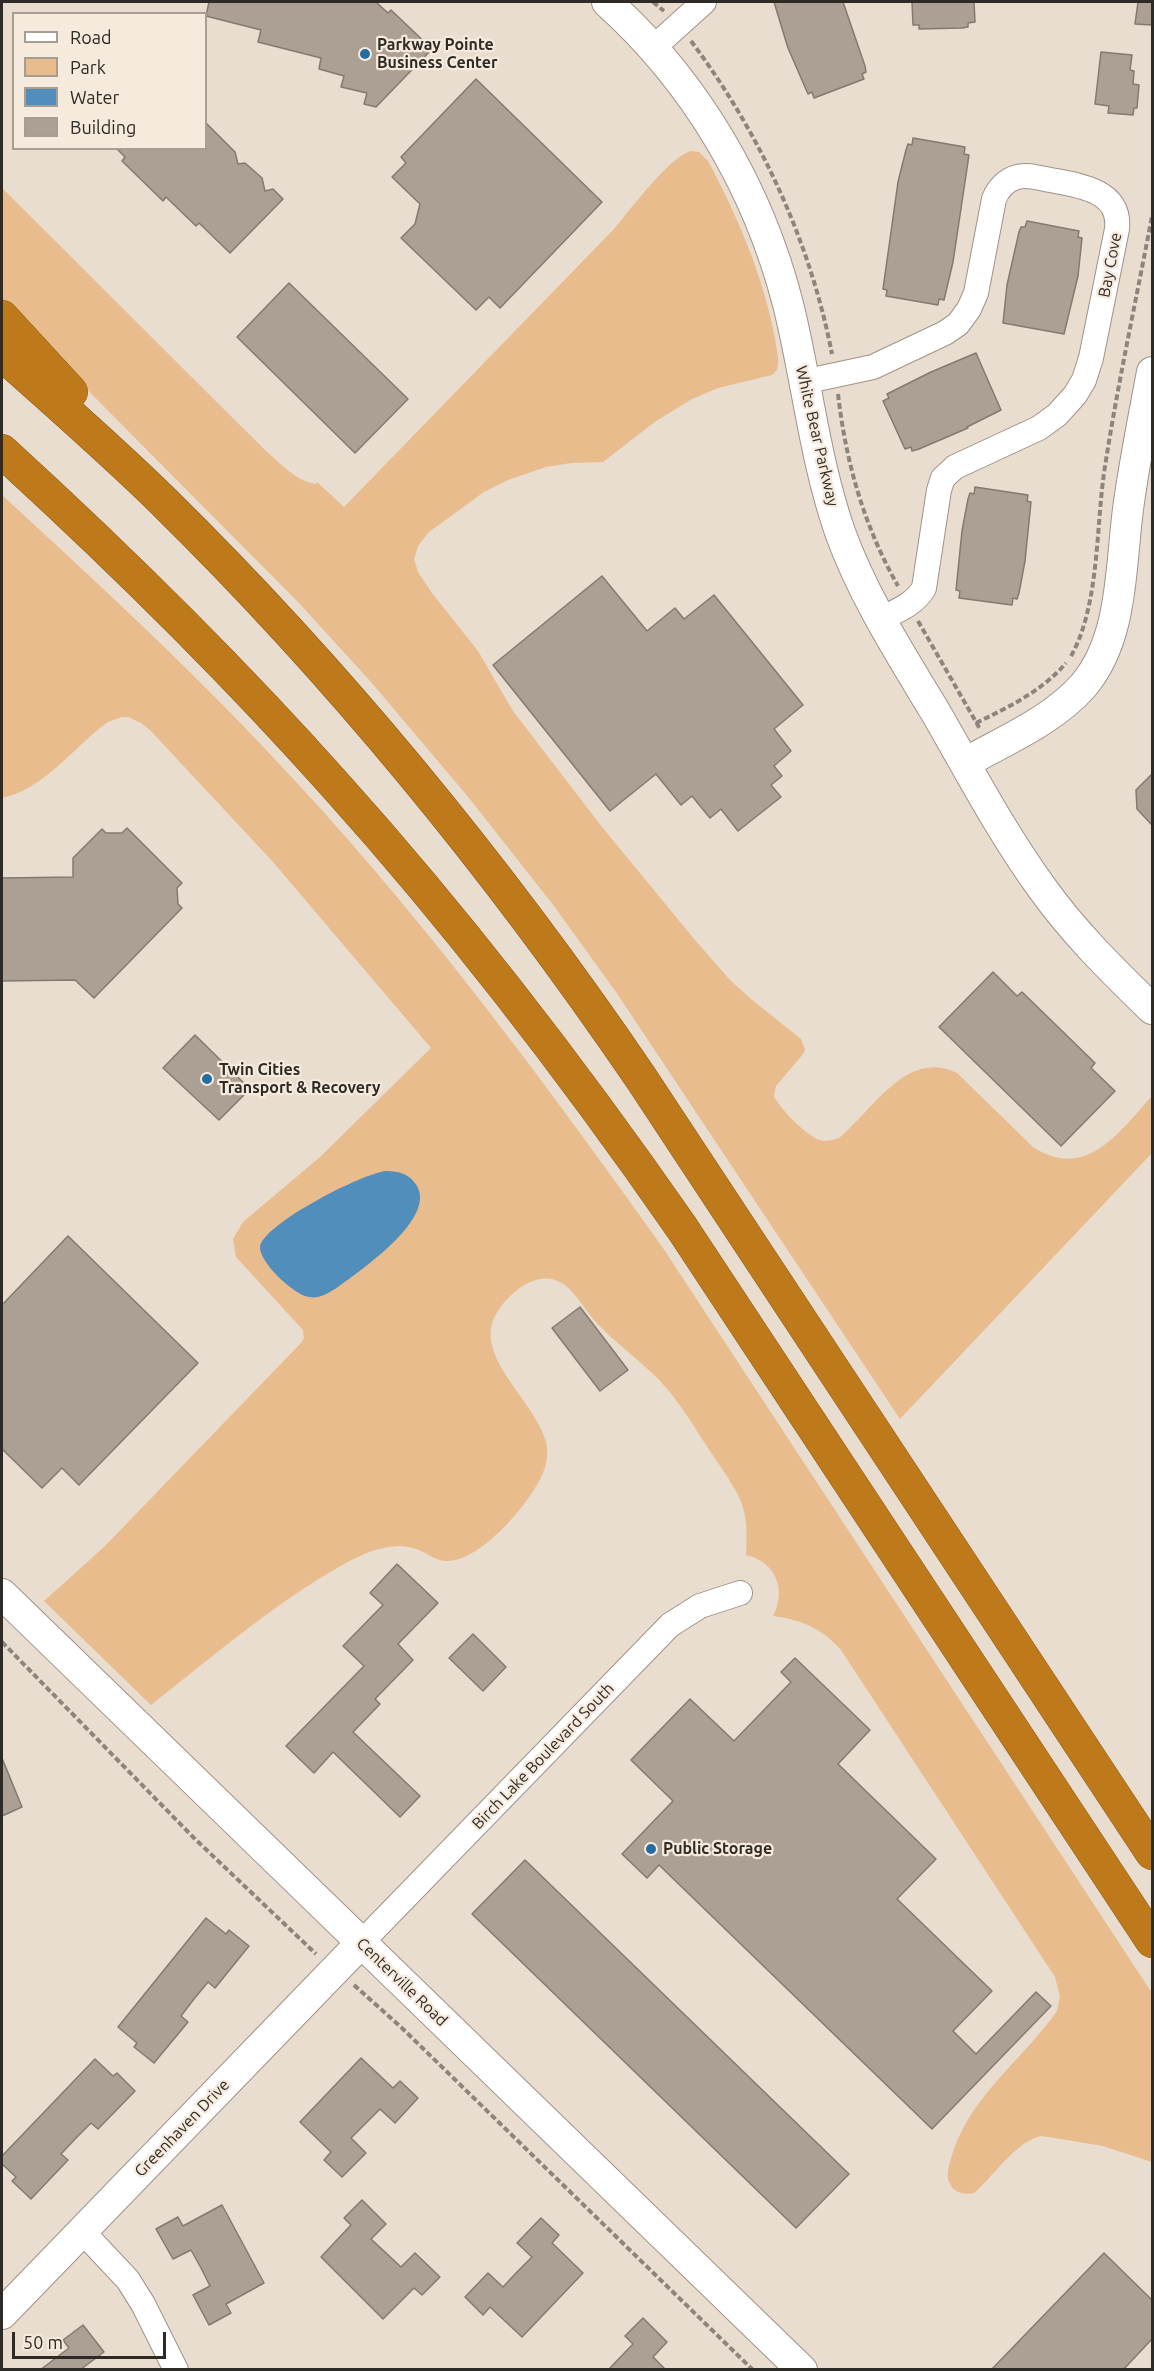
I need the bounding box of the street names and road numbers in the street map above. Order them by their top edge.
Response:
street label: Bay Cove [1094,231,1126,299]
street label: White Bear Parkway [791,364,843,508]
street label: Birch Lake Boulevard South [468,1679,618,1833]
street label: Centerville Road [353,1934,451,2030]
street label: Greenhaven Drive [131,2075,233,2181]

